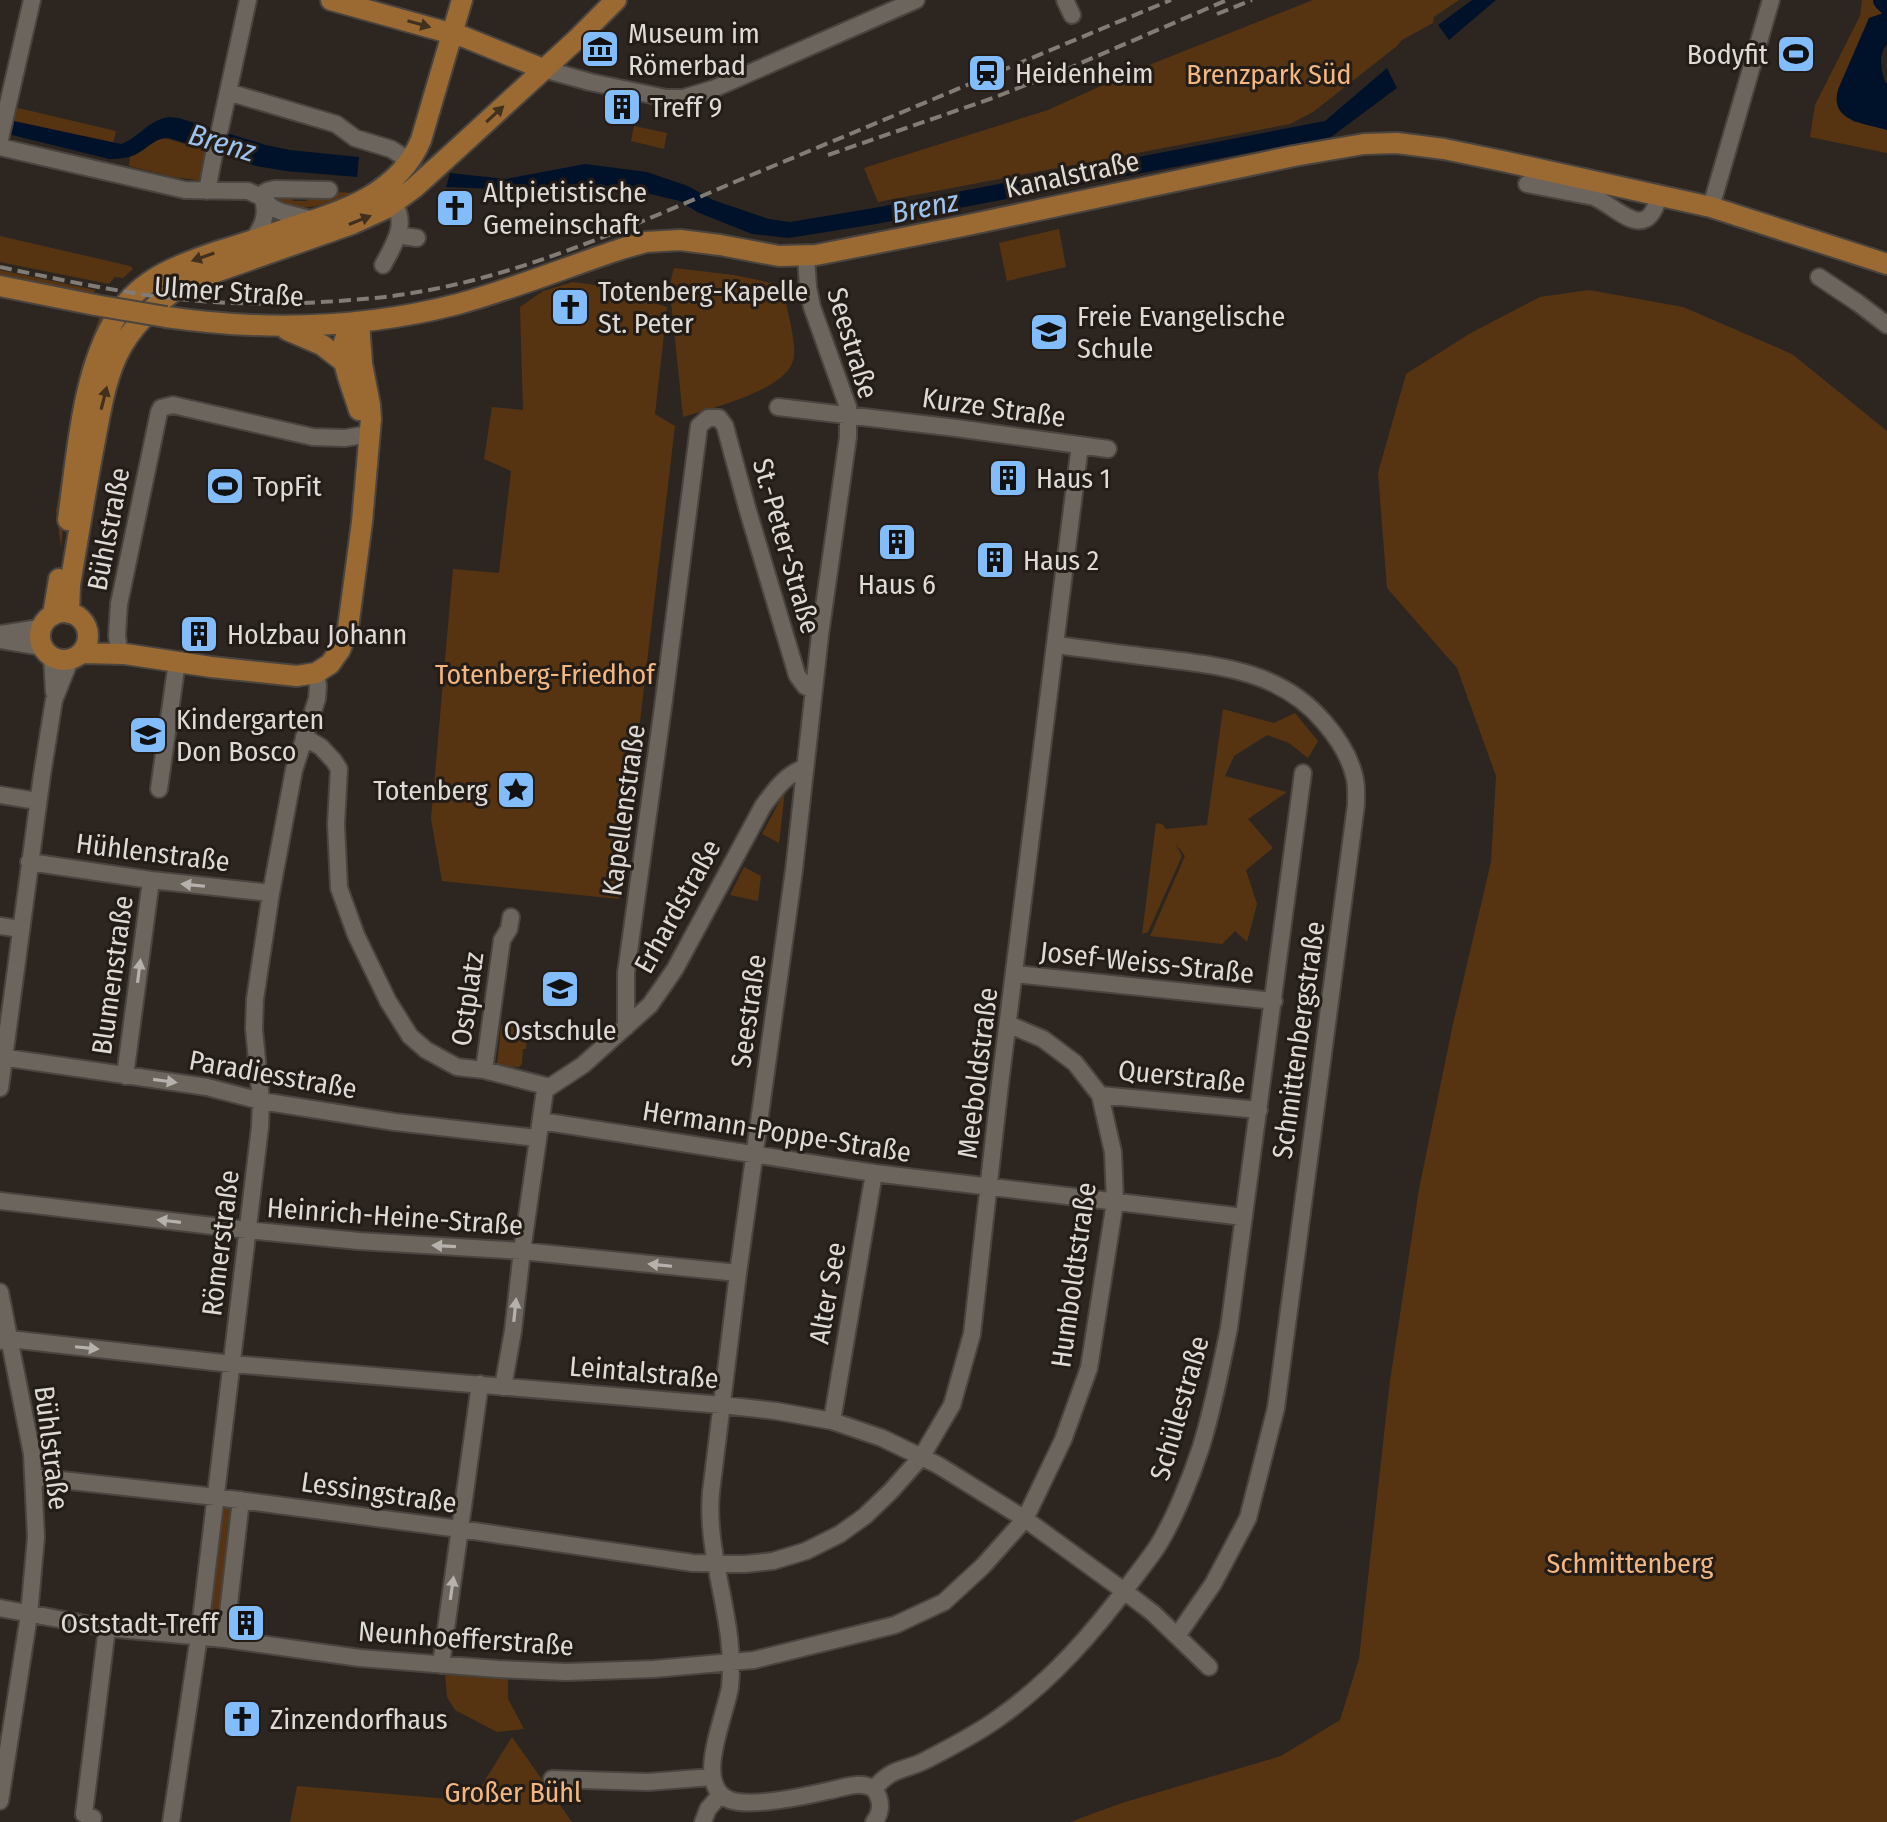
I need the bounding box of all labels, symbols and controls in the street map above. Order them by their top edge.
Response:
place label: Museum im Römerbad [628,17,760,82]
one-way arrow [406,18,431,30]
museum icon: Museum im Römerbad [579,28,621,70]
sports icon: Bodyfit [1775,33,1817,75]
place label: Bodyfit [1687,38,1769,71]
station icon: Heidenheim [966,52,1008,94]
place label: Heidenheim [1015,57,1154,90]
park label: Brenzpark Süd [1186,58,1352,91]
building icon: Treff 9 [601,86,643,128]
place label: Treff 9 [650,91,722,124]
one-way arrow [485,105,504,124]
water label: Brenz [185,116,260,170]
street label: Kanalstraße [1002,144,1142,205]
place label: Altpietistische Gemeinschaft [483,176,647,241]
water label: Brenz [888,183,962,231]
church icon: Altpietistische Gemeinschaft [434,187,476,229]
one-way arrow [348,214,372,227]
one-way arrow [191,251,215,263]
street label: Ulmer Straße [153,270,305,313]
place label: Totenberg-Kapelle St. Peter [598,275,808,340]
street label: Seestraße [820,284,885,403]
church icon: Totenberg-Kapelle St. Peter [549,286,591,328]
place label: Freie Evangelische Schule [1077,300,1285,365]
school or university icon: Freie Evangelische Schule [1028,311,1070,353]
street label: Kurze Straße [920,381,1068,434]
one-way arrow [98,385,111,410]
street label: St.-Peter-Straße [746,455,827,638]
building icon: Haus 1 [987,457,1029,499]
place label: Haus 1 [1036,462,1111,495]
street label: Bühlstraße [80,465,137,593]
sports icon: TopFit [204,465,246,507]
place label: TopFit [253,470,322,503]
building icon: Haus 6 [876,521,918,563]
building icon: Haus 2 [974,539,1016,581]
place label: Haus 2 [1023,544,1099,577]
place label: Haus 6 [858,568,936,601]
building icon: Holzbau Johann [178,613,220,655]
place label: Holzbau Johann [227,618,407,651]
park label: Totenberg-Friedhof [435,658,657,691]
place label: Kindergarten Don Bosco [176,703,324,768]
school or university icon: Kindergarten Don Bosco [127,714,169,756]
street label: Kapellenstraße [595,722,652,898]
place icon: Totenberg [495,769,537,811]
place label: Totenberg [373,774,489,807]
street label: Hühlenstraße [74,827,232,878]
street label: Erhardstraße [627,834,728,979]
one-way arrow [180,878,205,891]
street label: Blumenstraße [85,894,140,1057]
street label: Schmittenbergstraße [1266,919,1331,1161]
street label: Josef-Weiss-Straße [1038,935,1256,990]
street label: Ostplatz [445,950,490,1048]
street label: Seestraße [724,952,773,1070]
one-way arrow [133,958,146,983]
school or university icon: Ostschule [539,968,581,1010]
street label: Meeboldstraße [951,986,1004,1160]
place label: Ostschule [503,1014,617,1047]
street label: Paradiesstraße [187,1044,359,1105]
street label: Querstraße [1117,1053,1247,1100]
one-way arrow [152,1075,177,1088]
street label: Hermann-Poppe-Straße [640,1094,914,1169]
street label: Römerstraße [195,1168,246,1318]
street label: Humboldtstraße [1044,1180,1103,1370]
street label: Heinrich-Heine-Straße [266,1191,524,1242]
one-way arrow [156,1214,181,1227]
one-way arrow [431,1240,456,1253]
street label: Alter See [802,1240,853,1346]
one-way arrow [648,1259,673,1272]
one-way arrow [509,1297,522,1322]
street label: Schülestraße [1143,1332,1216,1484]
one-way arrow [75,1341,100,1354]
street label: Leintalstraße [568,1350,720,1395]
street label: Bühlstraße [28,1384,75,1512]
street label: Lessingstraße [299,1465,459,1520]
park label: Schmittenberg [1547,1547,1714,1580]
one-way arrow [446,1575,459,1600]
building icon: Oststadt-Treff [225,1602,267,1644]
place label: Oststadt-Treff [61,1607,220,1640]
street label: Neunhoefferstraße [357,1614,575,1662]
church icon: Zinzendorfhaus [221,1698,263,1740]
place label: Zinzendorfhaus [270,1703,448,1736]
park label: Großer Bühl [444,1776,582,1809]

